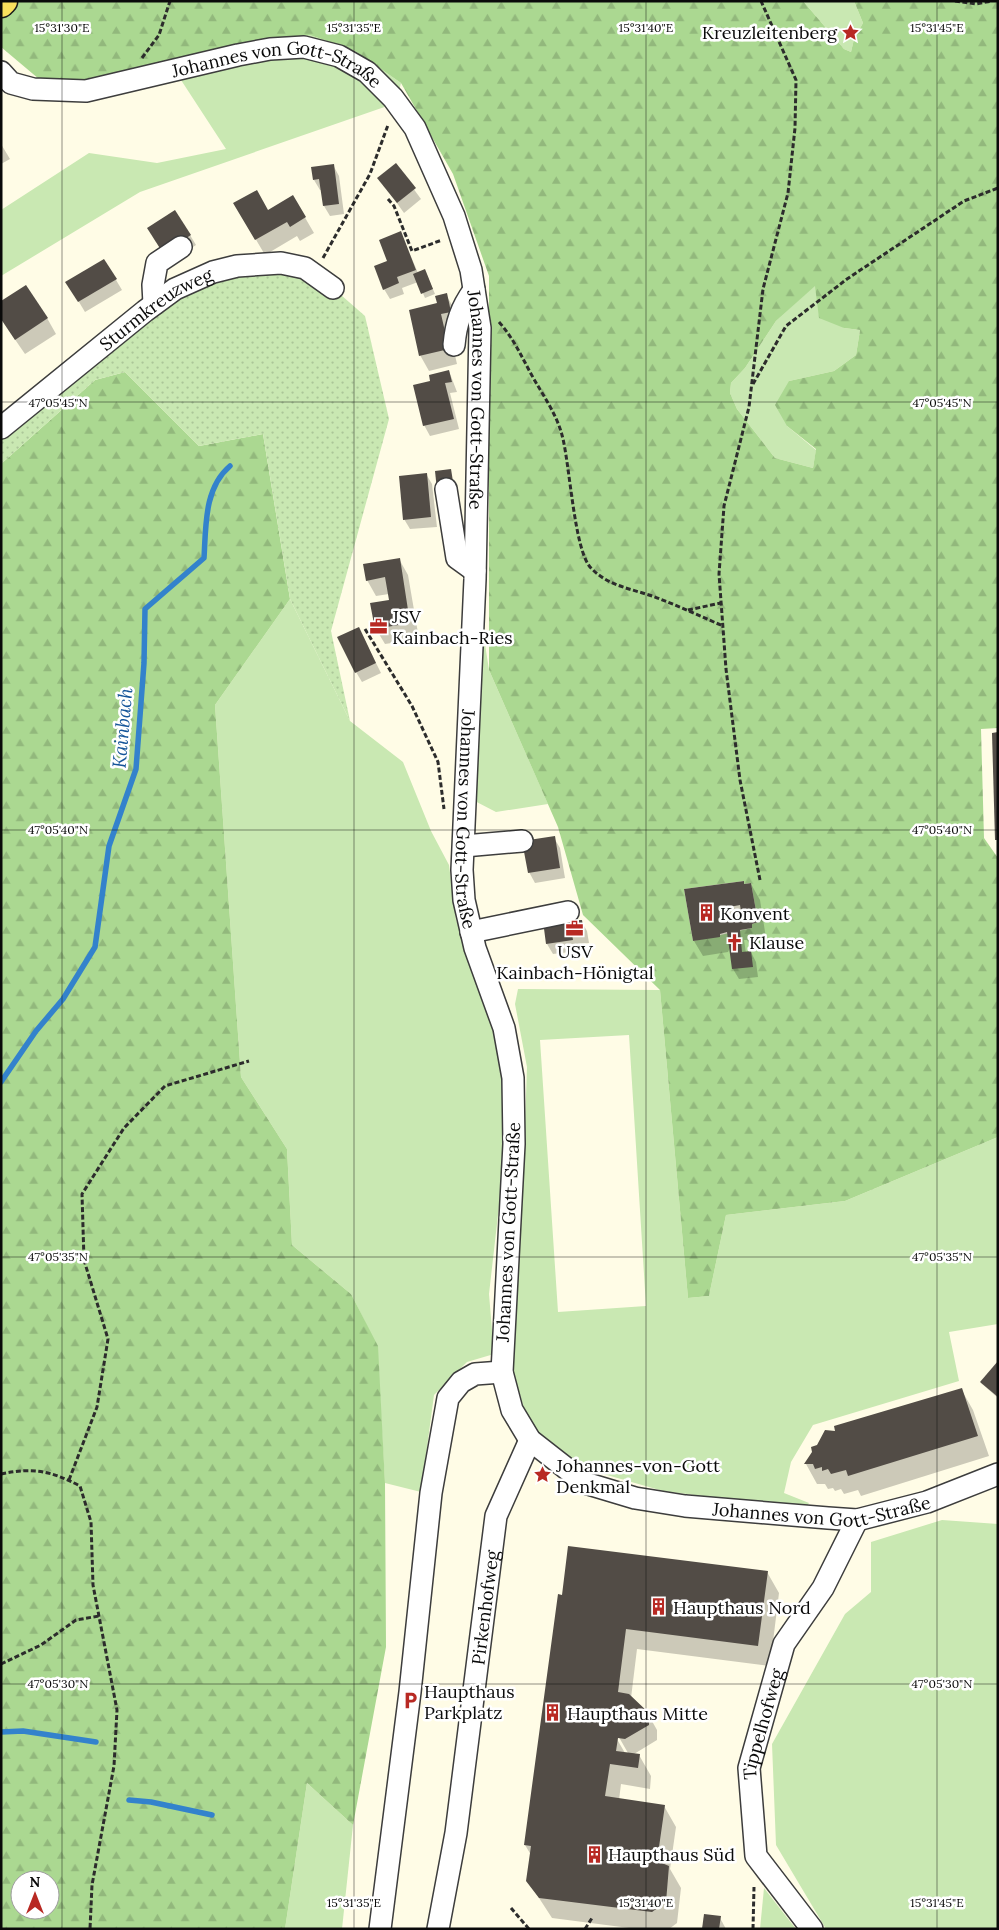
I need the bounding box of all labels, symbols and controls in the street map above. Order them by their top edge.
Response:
text: 15°31'30"E [34,20,90,35]
text: 15°31'35"E [327,20,381,35]
text: 15°31'40"E [619,20,673,35]
text: 15°31'45"E [910,20,964,35]
place label: Kreuzleitenberg [702,21,838,44]
place icon: Kreuzleitenberg [841,22,861,42]
street label: Johannes von Gott-Straße [168,35,387,92]
street label: Sturmkreuzweg [94,262,217,355]
street label: Johannes von Gott-Straße [463,287,492,510]
text: 47°05'45"N [28,395,88,410]
text: 47°05'45"N [912,395,972,410]
place label: JSV Kainbach-Ries [391,605,513,649]
office icon: JSV Kainbach-Ries [368,616,388,636]
water label: Kainbach [107,687,137,769]
street label: Johannes von Gott-Straße [450,708,482,931]
text: 47°05'40"N [28,822,88,837]
text: 47°05'40"N [912,822,972,837]
place label: Konvent [720,902,790,925]
building icon: Konvent [696,903,716,923]
office icon: USV Kainbach-Hönigtal [565,918,585,938]
place label: Klause [749,931,804,954]
church icon: Klause [725,932,745,952]
place label: USV Kainbach-Hönigtal [496,940,654,984]
street label: Johannes von Gott-Straße [491,1121,525,1343]
text: 47°05'35"N [28,1249,88,1264]
text: 47°05'35"N [912,1249,972,1264]
place label: Johannes-von-Gott Denkmal [555,1454,720,1498]
place icon: Johannes-von-Gott Denkmal [532,1465,552,1485]
street label: Johannes von Gott-Straße [711,1490,933,1532]
street label: Pirkenhofweg [466,1548,503,1666]
place label: Haupthaus Nord [673,1596,811,1619]
building icon: Haupthaus Nord [649,1597,669,1617]
street label: Tippelhofweg [737,1665,788,1780]
text: 47°05'30"N [28,1676,88,1691]
text: 47°05'30"N [912,1676,972,1691]
place label: Haupthaus Parkplatz [424,1680,515,1724]
parking icon: Haupthaus Parkplatz [400,1691,420,1711]
place label: Haupthaus Mitte [567,1702,708,1725]
building icon: Haupthaus Mitte [543,1703,563,1723]
place label: Haupthaus Süd [608,1843,735,1866]
building icon: Haupthaus Süd [584,1844,604,1864]
north arrow [10,1870,60,1920]
text: N [30,1873,41,1891]
text: 15°31'35"E [327,1895,381,1910]
text: 15°31'40"E [619,1895,673,1910]
text: 15°31'45"E [910,1895,964,1910]

